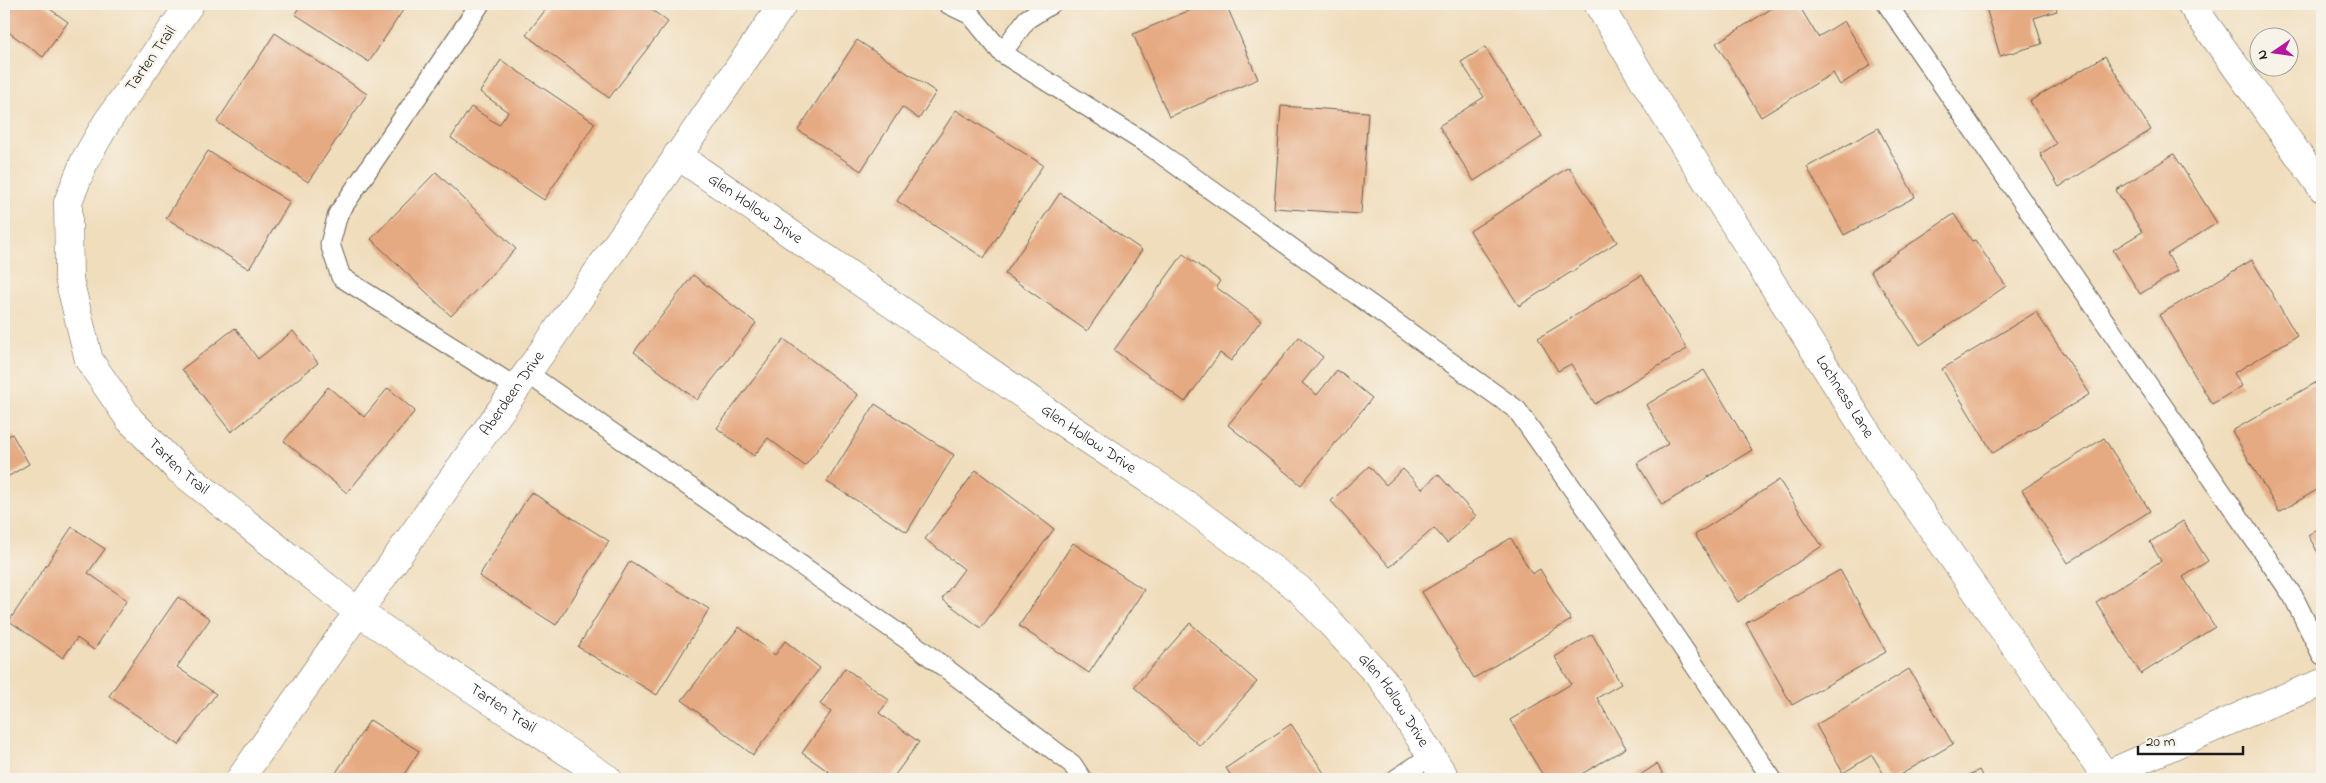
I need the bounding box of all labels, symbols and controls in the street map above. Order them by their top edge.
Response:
street label: Tarten Trail [120,21,183,97]
north arrow [2248,28,2298,78]
text: N [2252,48,2274,62]
street label: Glen Hollow Drive [703,168,808,251]
street label: Aberdeen Drive [474,346,551,441]
street label: Lochness Lane [1809,351,1880,444]
street label: Glen Hollow Drive [1036,398,1142,480]
street label: Tarten Trail [142,433,214,501]
street label: Glen Hollow Drive [1352,648,1435,753]
street label: Tarten Trail [465,678,541,740]
scale bar [2138,723,2244,755]
text: 20 m [2146,731,2176,753]

